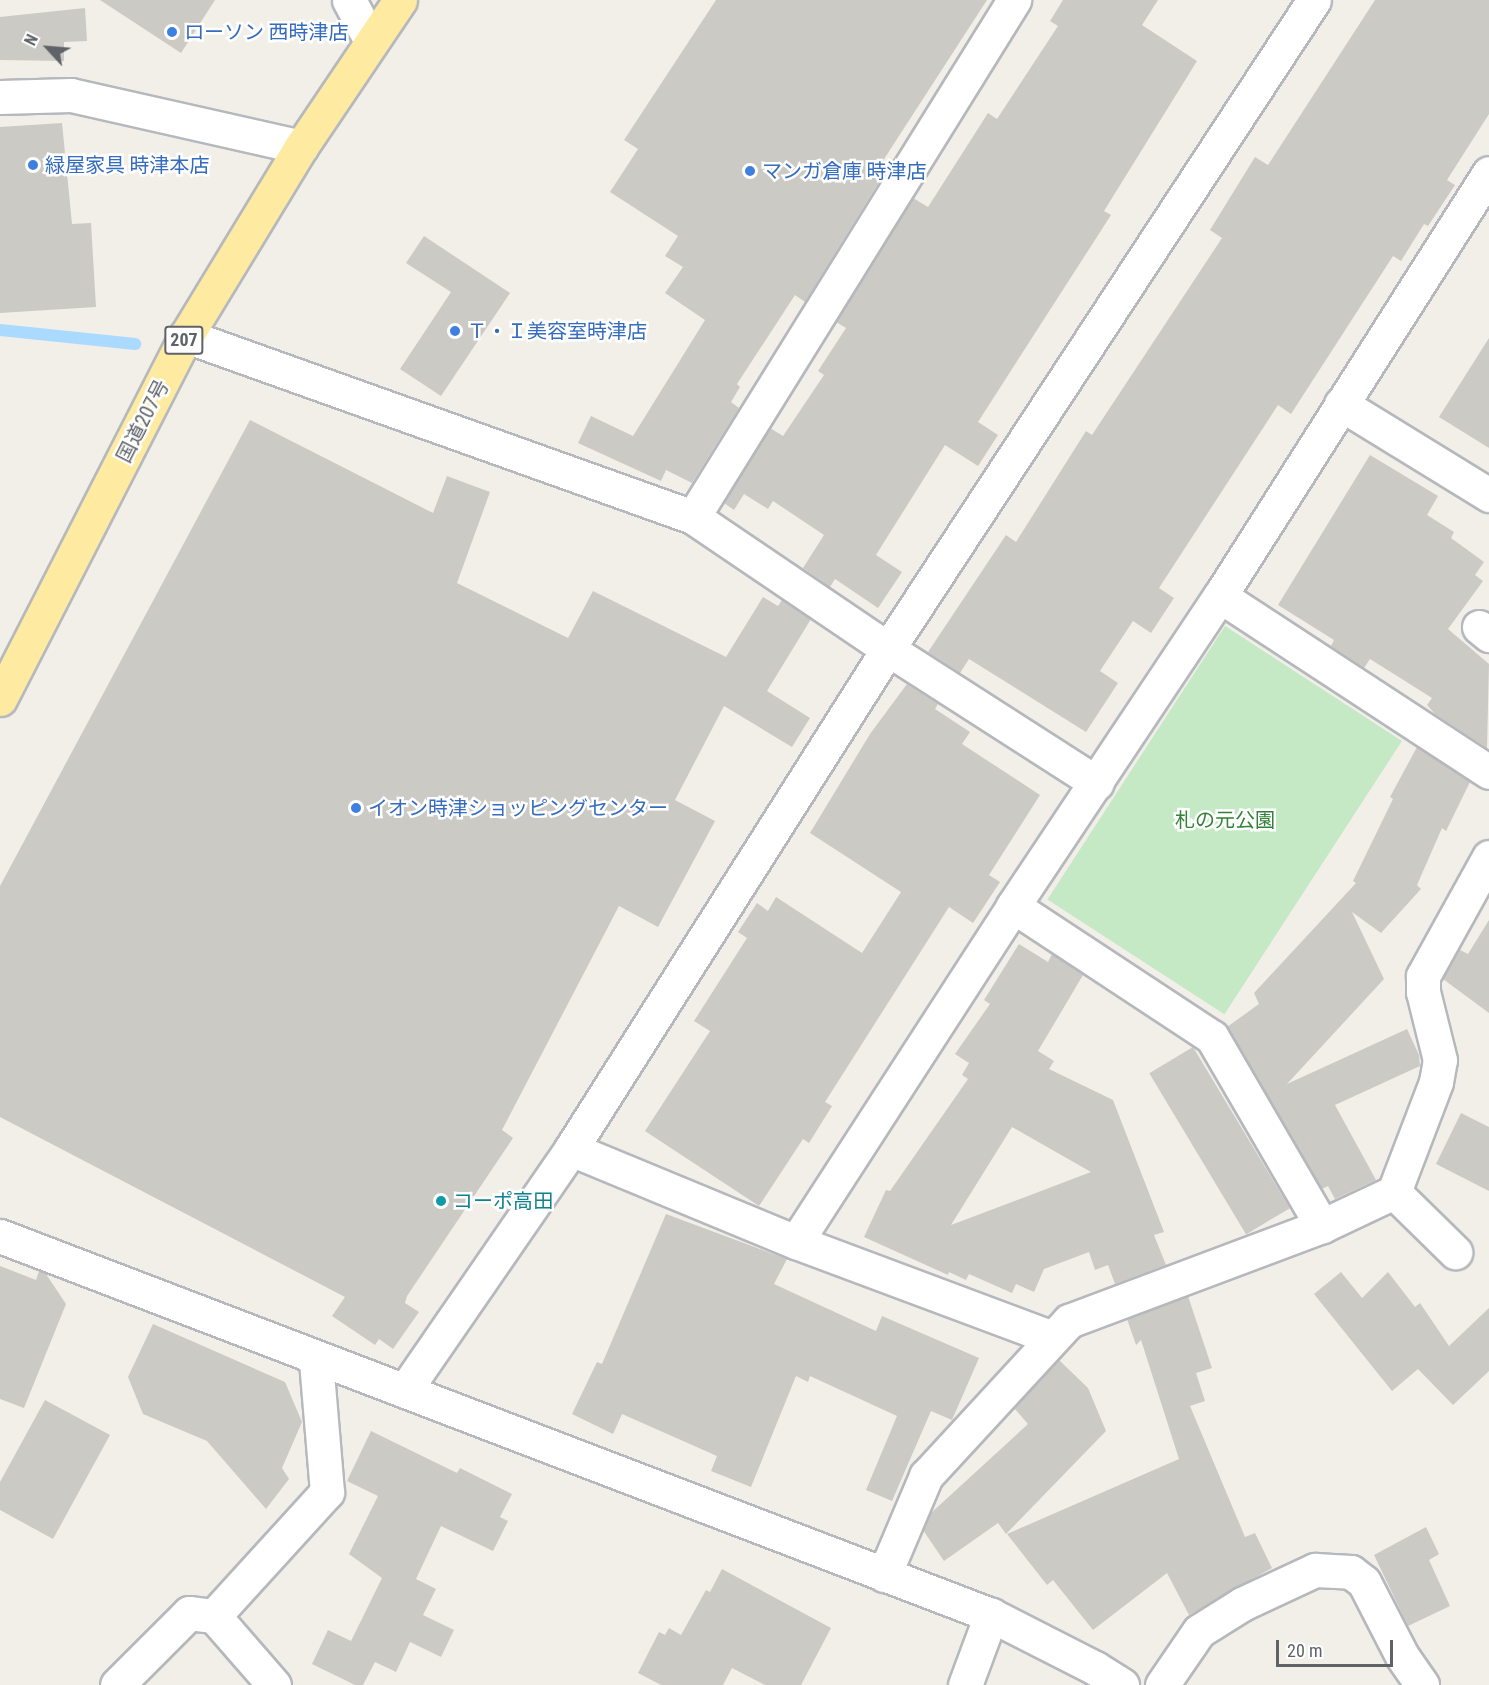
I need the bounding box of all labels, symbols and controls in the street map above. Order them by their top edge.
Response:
north arrow [18,18,78,78]
place label: ローソン 西時津店 [184,20,349,44]
marker: ローソン 西時津店 [165,25,179,39]
text: N [21,31,42,48]
place label: 緑屋家具 時津本店 [45,153,210,177]
marker: 緑屋家具 時津本店 [26,158,40,172]
place label: マンガ倉庫 時津店 [762,159,927,183]
marker: マンガ倉庫 時津店 [743,164,757,178]
place label: Ｔ・Ｉ美容室時津店 [467,319,647,343]
marker: Ｔ・Ｉ美容室時津店 [448,324,462,338]
road number: 207 [163,325,205,355]
street label: 国道207号 [112,376,174,466]
place label: イオン時津ショッピングセンター [368,796,668,820]
marker: イオン時津ショッピングセンター [349,801,363,815]
park label: 札の元公園 [1175,808,1275,832]
place label: コーポ高田 [453,1189,553,1213]
marker: コーポ高田 [434,1194,448,1208]
scale bar [1279,1628,1396,1666]
text: 20 m [1287,1640,1322,1661]

